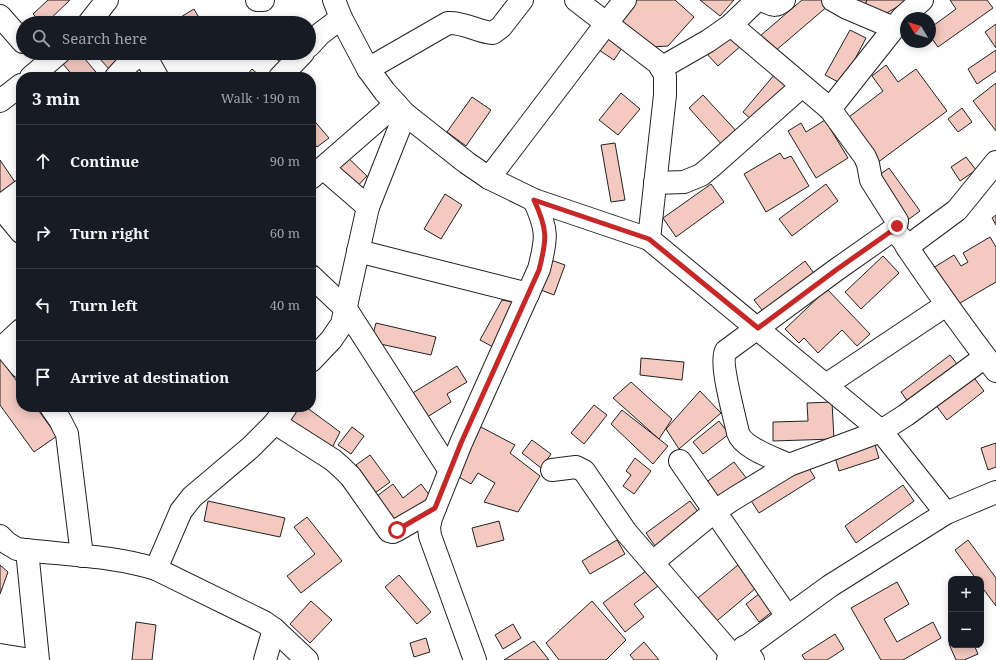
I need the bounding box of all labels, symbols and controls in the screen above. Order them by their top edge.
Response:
north arrow [900,12,936,48]
search box [16,16,316,60]
icon: search [30,27,52,49]
text: Search here [62,28,147,48]
text: 3 min [32,87,80,110]
text: Walk · 190 m [221,89,300,107]
icon: ahead [32,150,54,172]
text: Continue [70,151,139,171]
text: 90 m [270,152,300,170]
route end [888,217,906,235]
icon: right [32,222,54,244]
text: Turn right [70,223,149,243]
text: 60 m [270,224,300,242]
icon: left [32,294,54,316]
text: Turn left [70,295,138,315]
text: 40 m [270,296,300,314]
icon: arrive [32,366,54,388]
text: Arrive at destination [70,367,229,387]
route start [388,521,406,539]
map controls [948,576,984,648]
button: + [948,576,984,612]
button: − [948,612,984,648]

